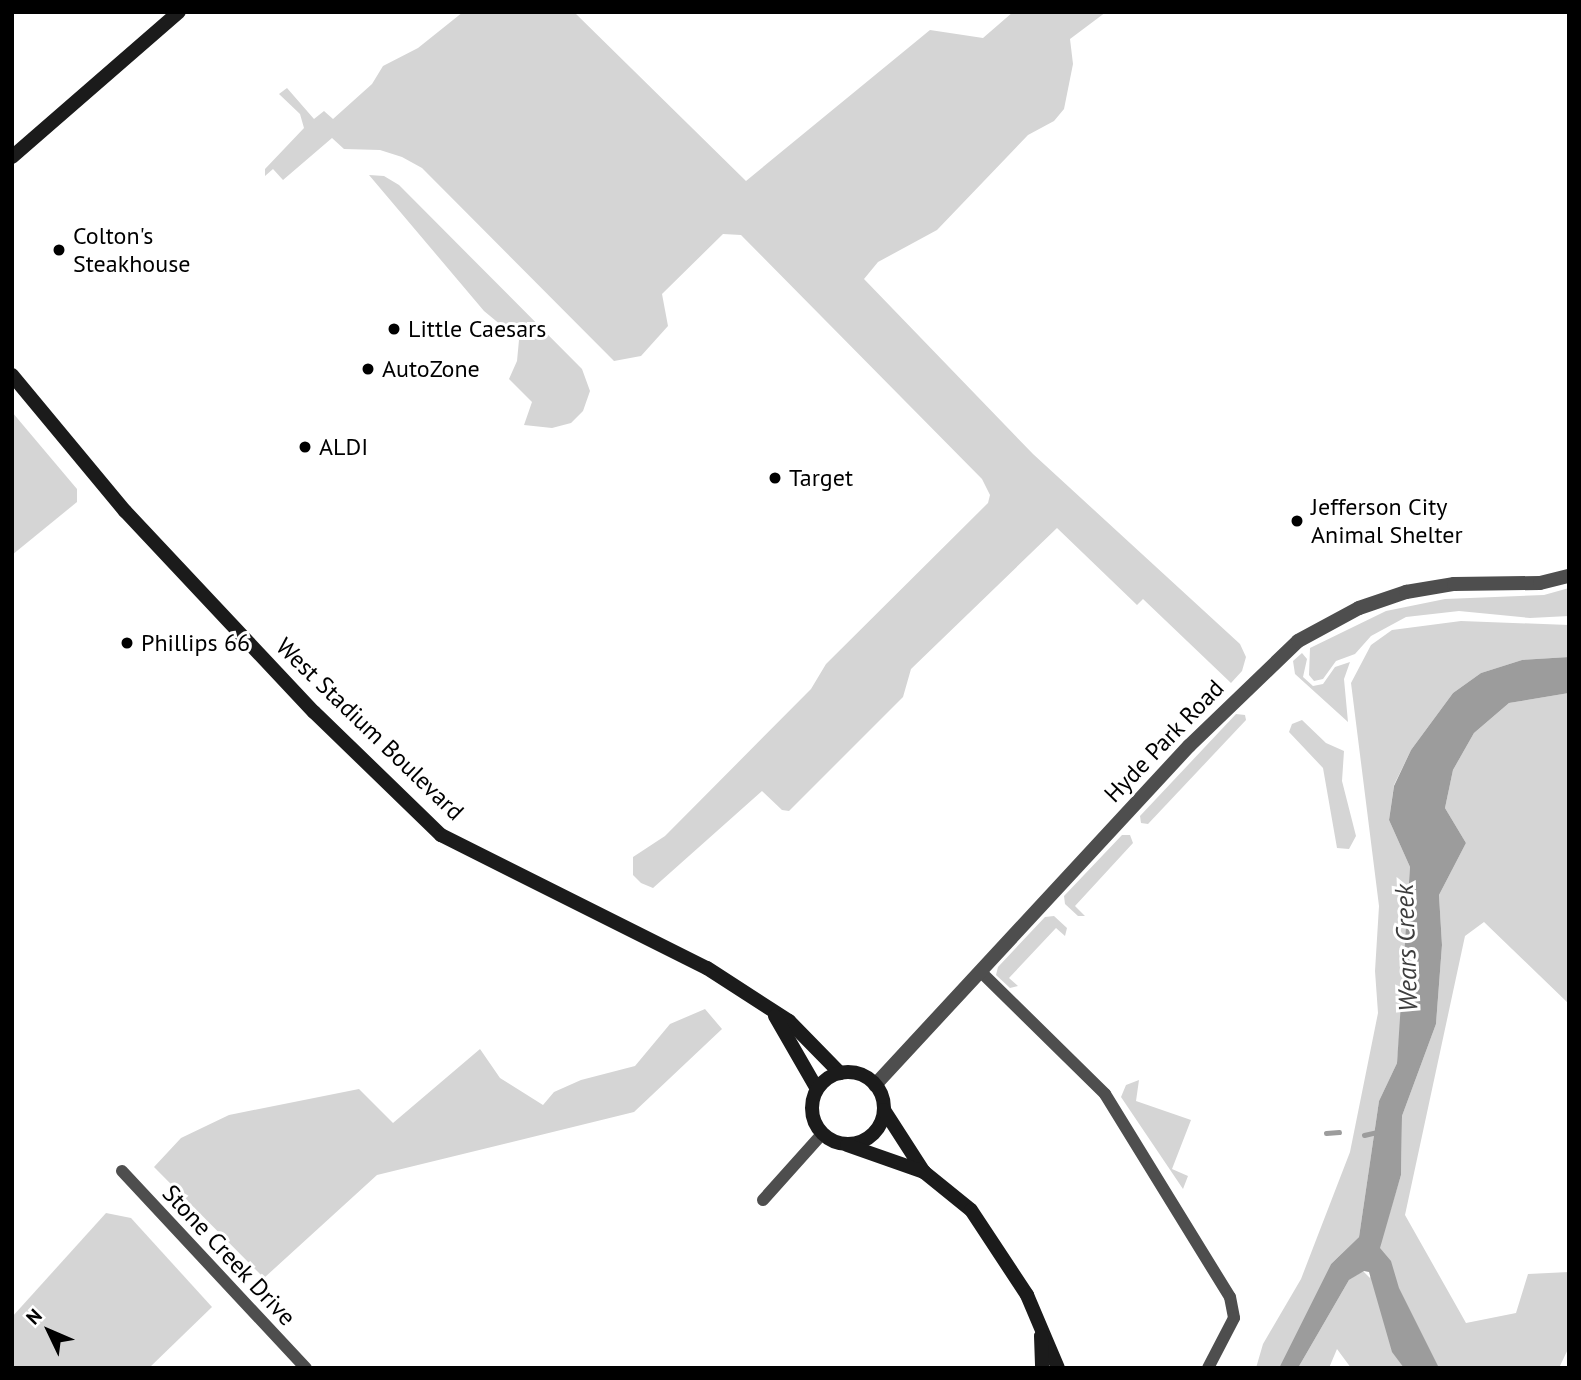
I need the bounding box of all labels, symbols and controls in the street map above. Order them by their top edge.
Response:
place label: Colton's Steakhouse [73,222,190,278]
marker: Colton's Steakhouse [51,242,67,258]
place label: Little Caesars [408,315,546,343]
marker: Little Caesars [386,321,402,337]
place label: AutoZone [382,355,480,383]
marker: AutoZone [360,361,376,377]
place label: ALDI [319,433,368,461]
marker: ALDI [297,439,313,455]
place label: Target [789,464,853,492]
marker: Target [767,470,783,486]
place label: Jefferson City Animal Shelter [1311,493,1463,549]
marker: Jefferson City Animal Shelter [1289,513,1305,529]
place label: Phillips 66 [141,629,250,657]
street label: West Stadium Boulevard [270,632,470,826]
marker: Phillips 66 [119,635,135,651]
street label: Hyde Park Road [1098,673,1230,809]
water label: Wears Creek [1388,884,1424,1012]
street label: Stone Creek Drive [156,1178,302,1332]
north arrow [14,1296,84,1366]
text: N [21,1304,47,1329]

